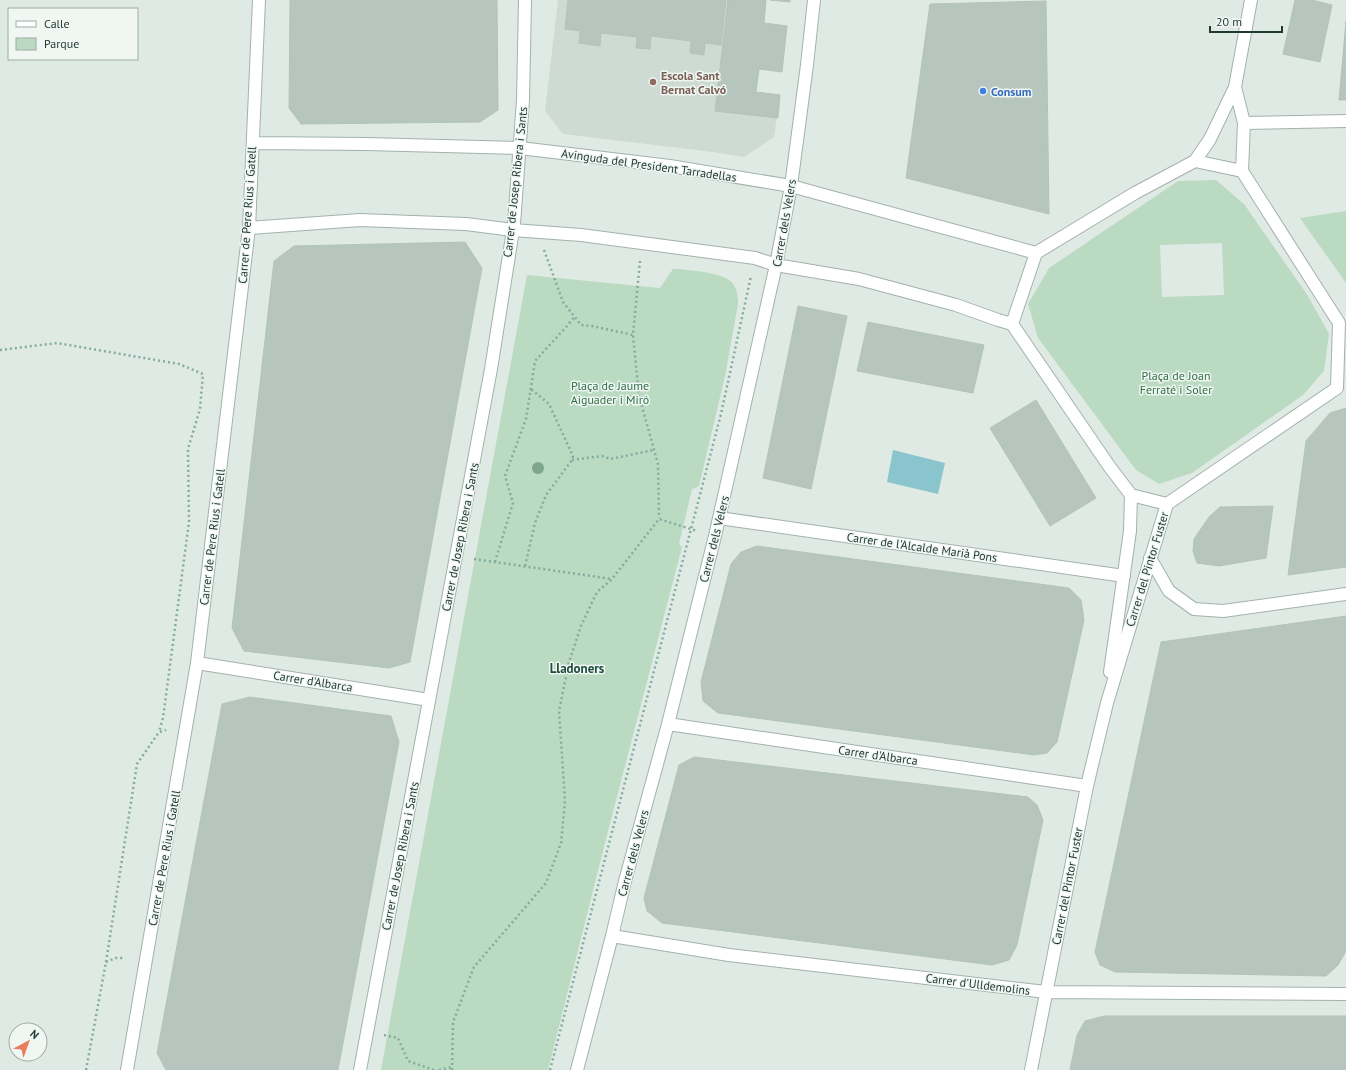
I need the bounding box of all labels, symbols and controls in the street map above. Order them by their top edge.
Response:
legend [8,8,138,60]
scale bar [1210,8,1282,34]
text: 20 m [1216,14,1242,29]
text: Calle [44,16,70,31]
text: Parque [44,36,79,51]
place label: Escola Sant Bernat Calvó [661,68,727,97]
marker: Escola Sant Bernat Calvó [648,77,658,87]
place label: Consum [991,84,1032,99]
marker: Consum [978,86,988,96]
street label: Carrer de Josep Ribera i Sants [500,106,530,258]
street label: Carrer de Pere Rius i Gatell [235,145,259,284]
street label: Avinguda del President Tarradellas [560,145,738,185]
street label: Carrer dels Velers [769,178,799,268]
park label: Plaça de Joan Ferraté i Soler [1140,368,1212,397]
park label: Plaça de Jaume Aiguader i Miró [571,378,649,407]
street label: Carrer de Josep Ribera i Sants [438,461,482,613]
street label: Carrer de Pere Rius i Gatell [196,467,228,606]
street label: Carrer dels Velers [696,494,732,584]
street label: Carrer del Pintor Fuster [1122,510,1172,628]
street label: Carrer de l'Alcalde Marià Pons [846,529,998,565]
district label: Lladoners [550,660,605,677]
street label: Carrer d'Albarca [272,667,354,695]
street label: Carrer d'Albarca [837,742,919,768]
street label: Carrer de Josep Ribera i Sants [378,780,422,932]
street label: Carrer de Pere Rius i Gatell [145,789,183,927]
street label: Carrer dels Velers [614,808,652,898]
street label: Carrer del Pintor Fuster [1048,826,1086,946]
street label: Carrer d'Ulldemolins [925,970,1031,998]
north arrow [8,1022,48,1062]
text: N [27,1027,42,1042]

